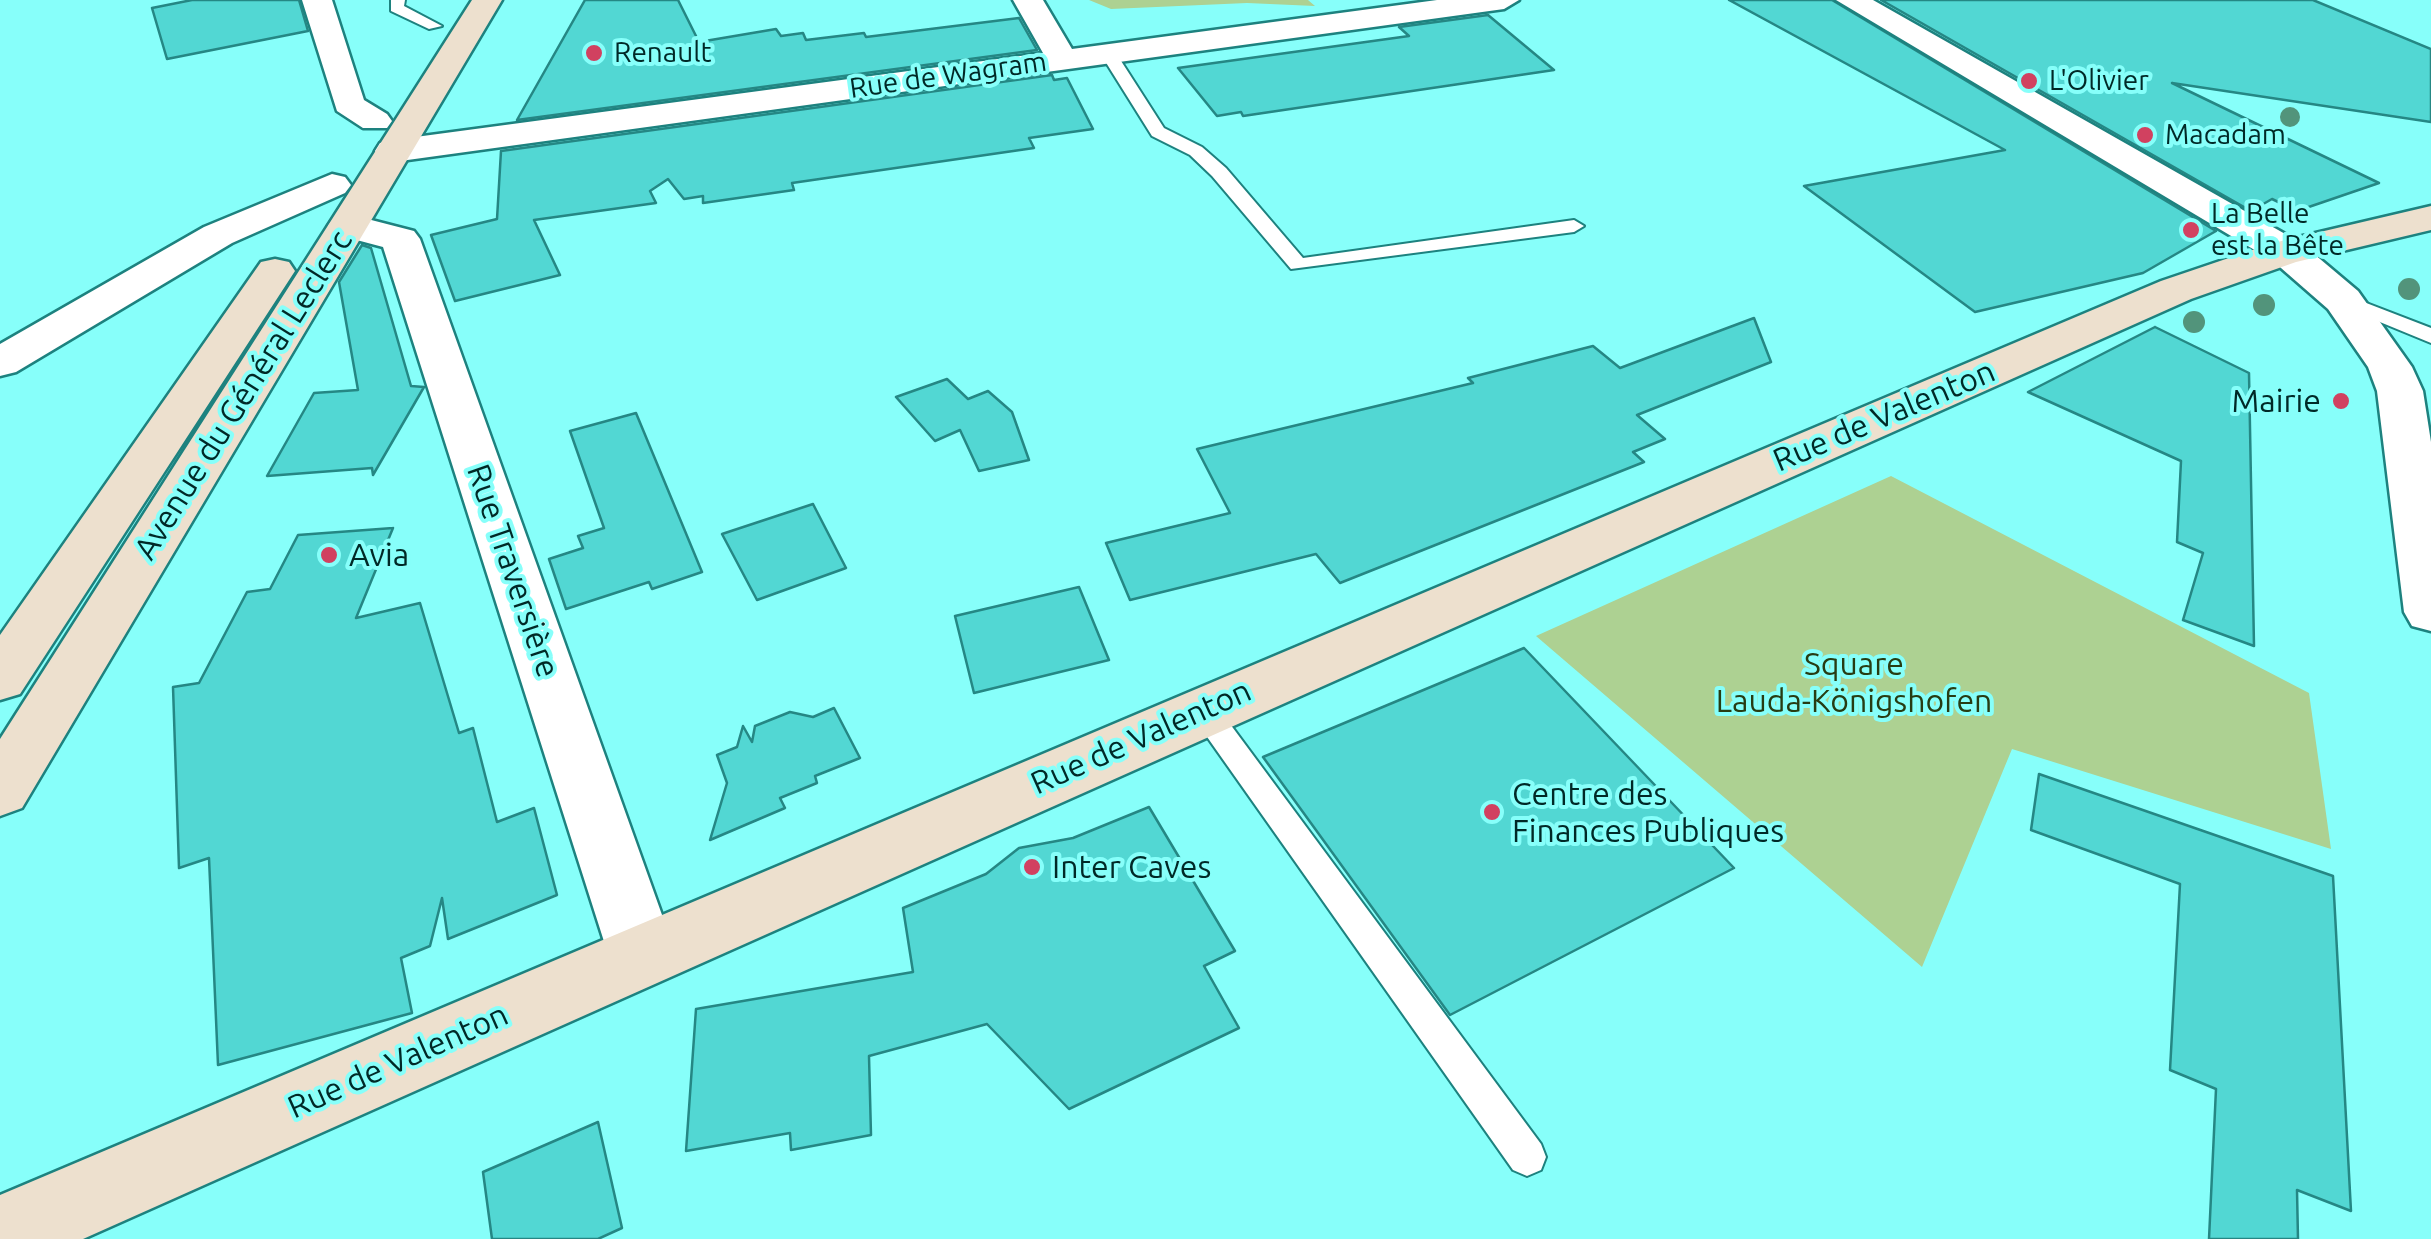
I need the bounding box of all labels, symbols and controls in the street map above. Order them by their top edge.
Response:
place label: Renault [614,36,712,70]
marker: Renault [583,42,605,64]
street label: Rue de Wagram [847,45,1049,105]
place label: L'Olivier [2049,64,2149,98]
marker: L'Olivier [2018,70,2040,92]
place label: Macadam [2165,118,2286,152]
marker: Macadam [2134,124,2156,146]
place label: La Belle est la Bête [2211,197,2344,263]
marker: La Belle est la Bête [2180,219,2202,241]
street label: Avenue du Général Leclerc [126,224,360,566]
street label: Rue de Valenton [1767,352,2001,480]
place label: Mairie [2231,382,2321,420]
marker: Mairie [2330,390,2352,412]
street label: Rue Traversière [459,459,567,683]
place label: Avia [349,536,409,574]
marker: Avia [318,544,340,566]
park label: Square Lauda-Königshofen [1716,645,1992,720]
street label: Rue de Valenton [1025,671,1257,803]
place label: Centre des Finances Publiques [1512,775,1784,850]
marker: Centre des Finances Publiques [1481,801,1503,823]
place label: Inter Caves [1052,848,1211,886]
marker: Inter Caves [1021,856,1043,878]
street label: Rue de Valenton [282,995,514,1127]

